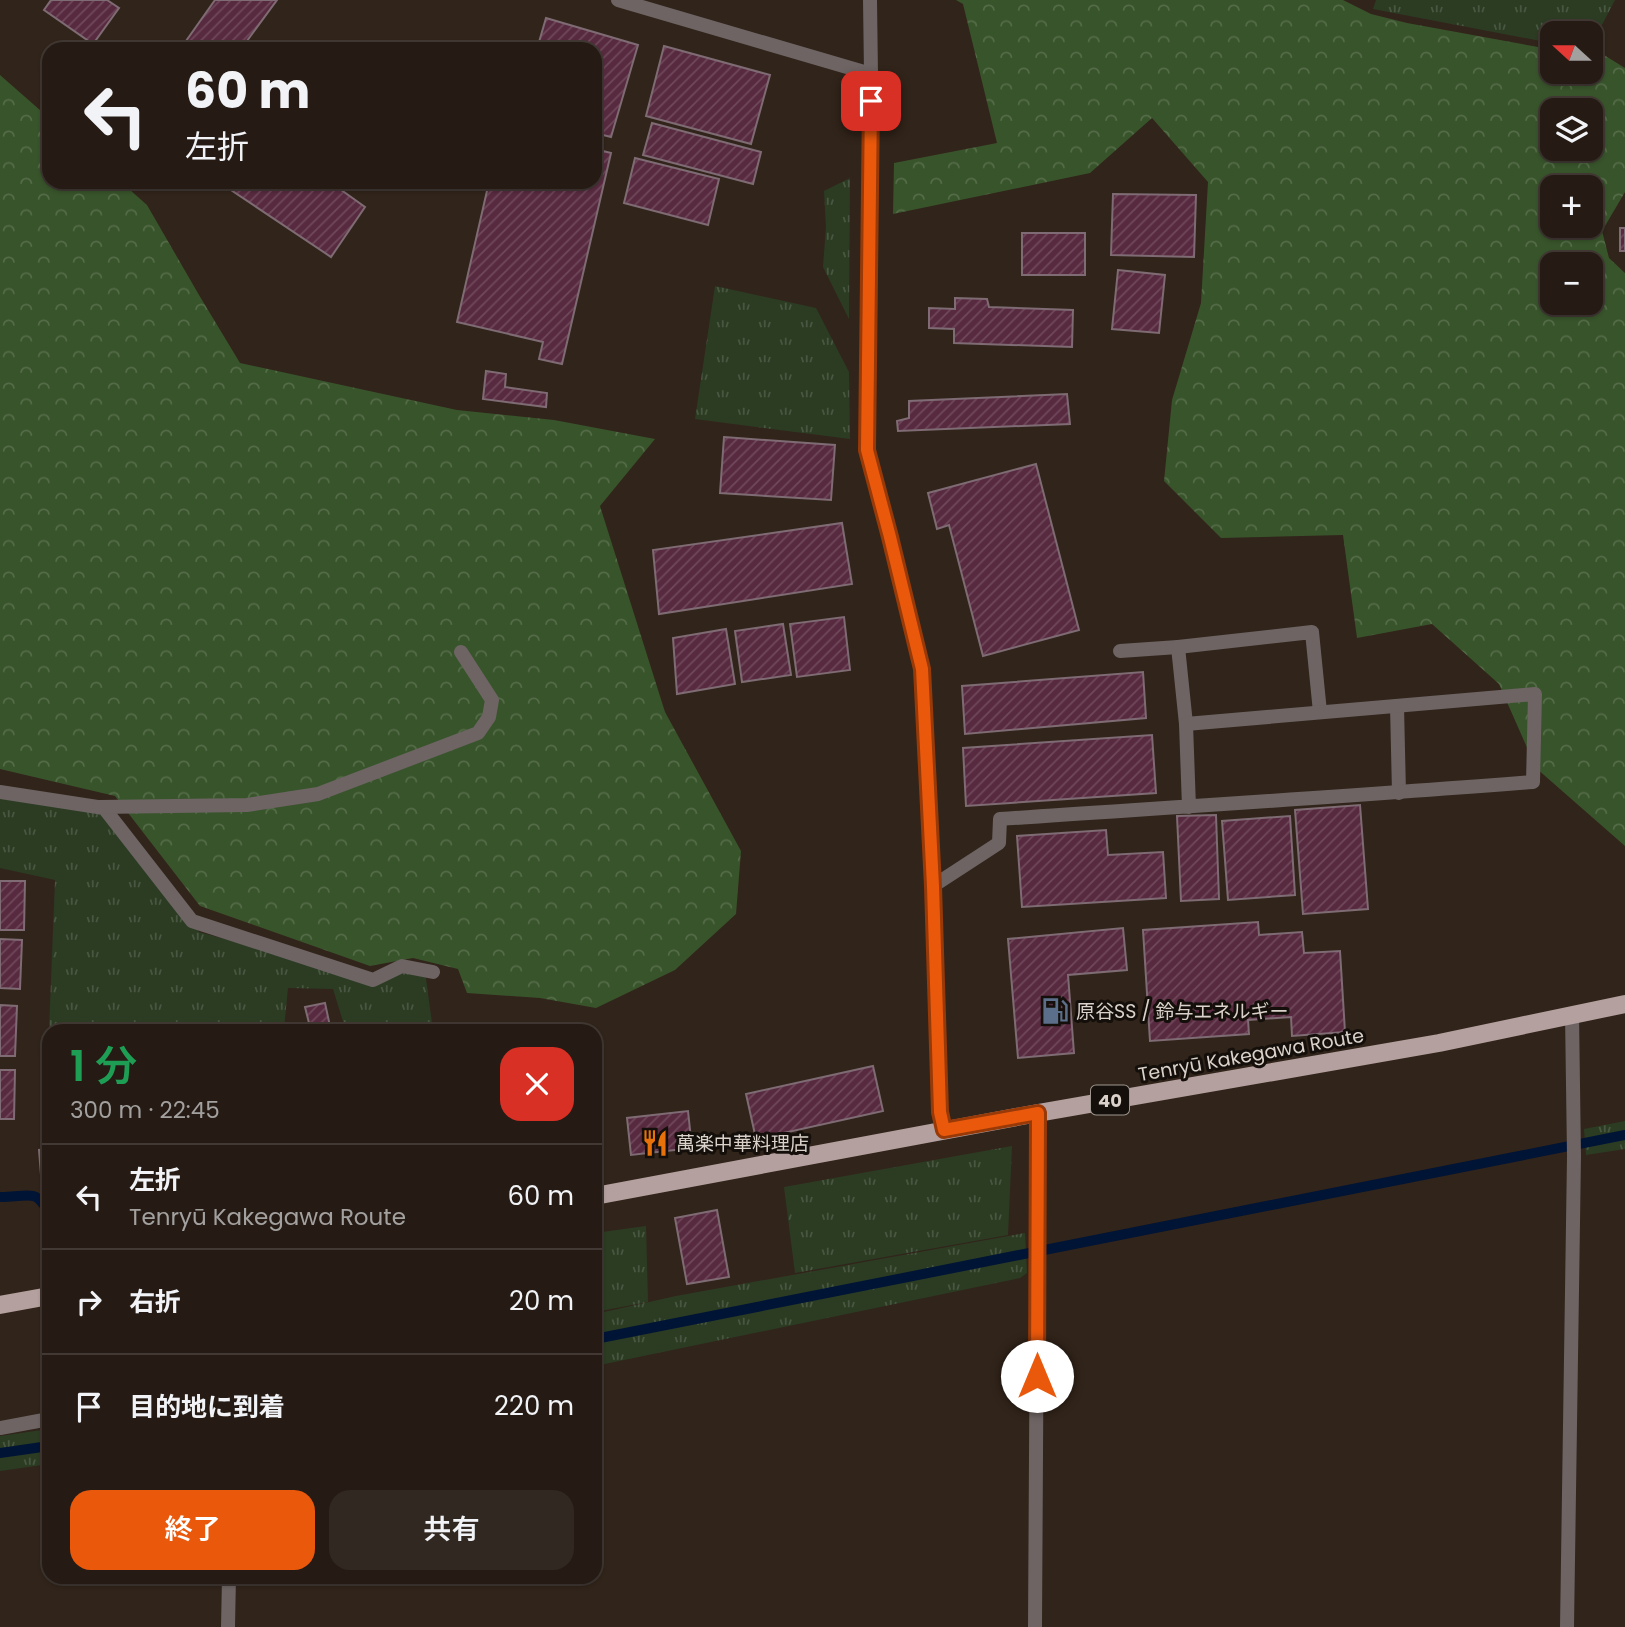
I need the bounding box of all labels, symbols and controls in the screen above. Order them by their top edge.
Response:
north arrow [1540,21,1603,84]
map controls [1540,21,1603,315]
text: 60 m [185,57,310,125]
icon: left [70,70,161,161]
pin [841,71,901,131]
icon: arrive [852,82,890,120]
button: layers [1540,98,1603,161]
text: 左折 [185,124,249,169]
button: + [1540,175,1603,238]
button: − [1540,252,1603,315]
fuel station icon: 原谷SS / 鈴与エネルギー [1040,996,1070,1026]
place label: 原谷SS / 鈴与エネルギー [1076,998,1289,1025]
street label: Tenryū Kakegawa Route [1136,1022,1366,1088]
text: 1 分 [70,1037,137,1096]
button: close [500,1047,574,1121]
road number: 40 [1091,1086,1129,1114]
text: 300 m · 22:45 [70,1094,220,1126]
restaurant icon: 萬楽中華料理店 [640,1128,670,1158]
place label: 萬楽中華料理店 [676,1130,809,1157]
text: 左折 [129,1162,181,1198]
icon: left [70,1178,108,1216]
text: 60 m [507,1178,574,1214]
text: Tenryū Kakegawa Route [129,1201,406,1233]
icon: right [70,1283,108,1321]
text: 20 m [509,1283,574,1319]
text: 右折 [129,1284,181,1320]
position arrow [1000,1339,1074,1413]
icon: arrive [70,1388,108,1426]
text: 220 m [494,1388,574,1424]
text: 目的地に到着 [129,1389,285,1425]
button: 終了 [70,1490,315,1570]
button: 共有 [329,1490,574,1570]

